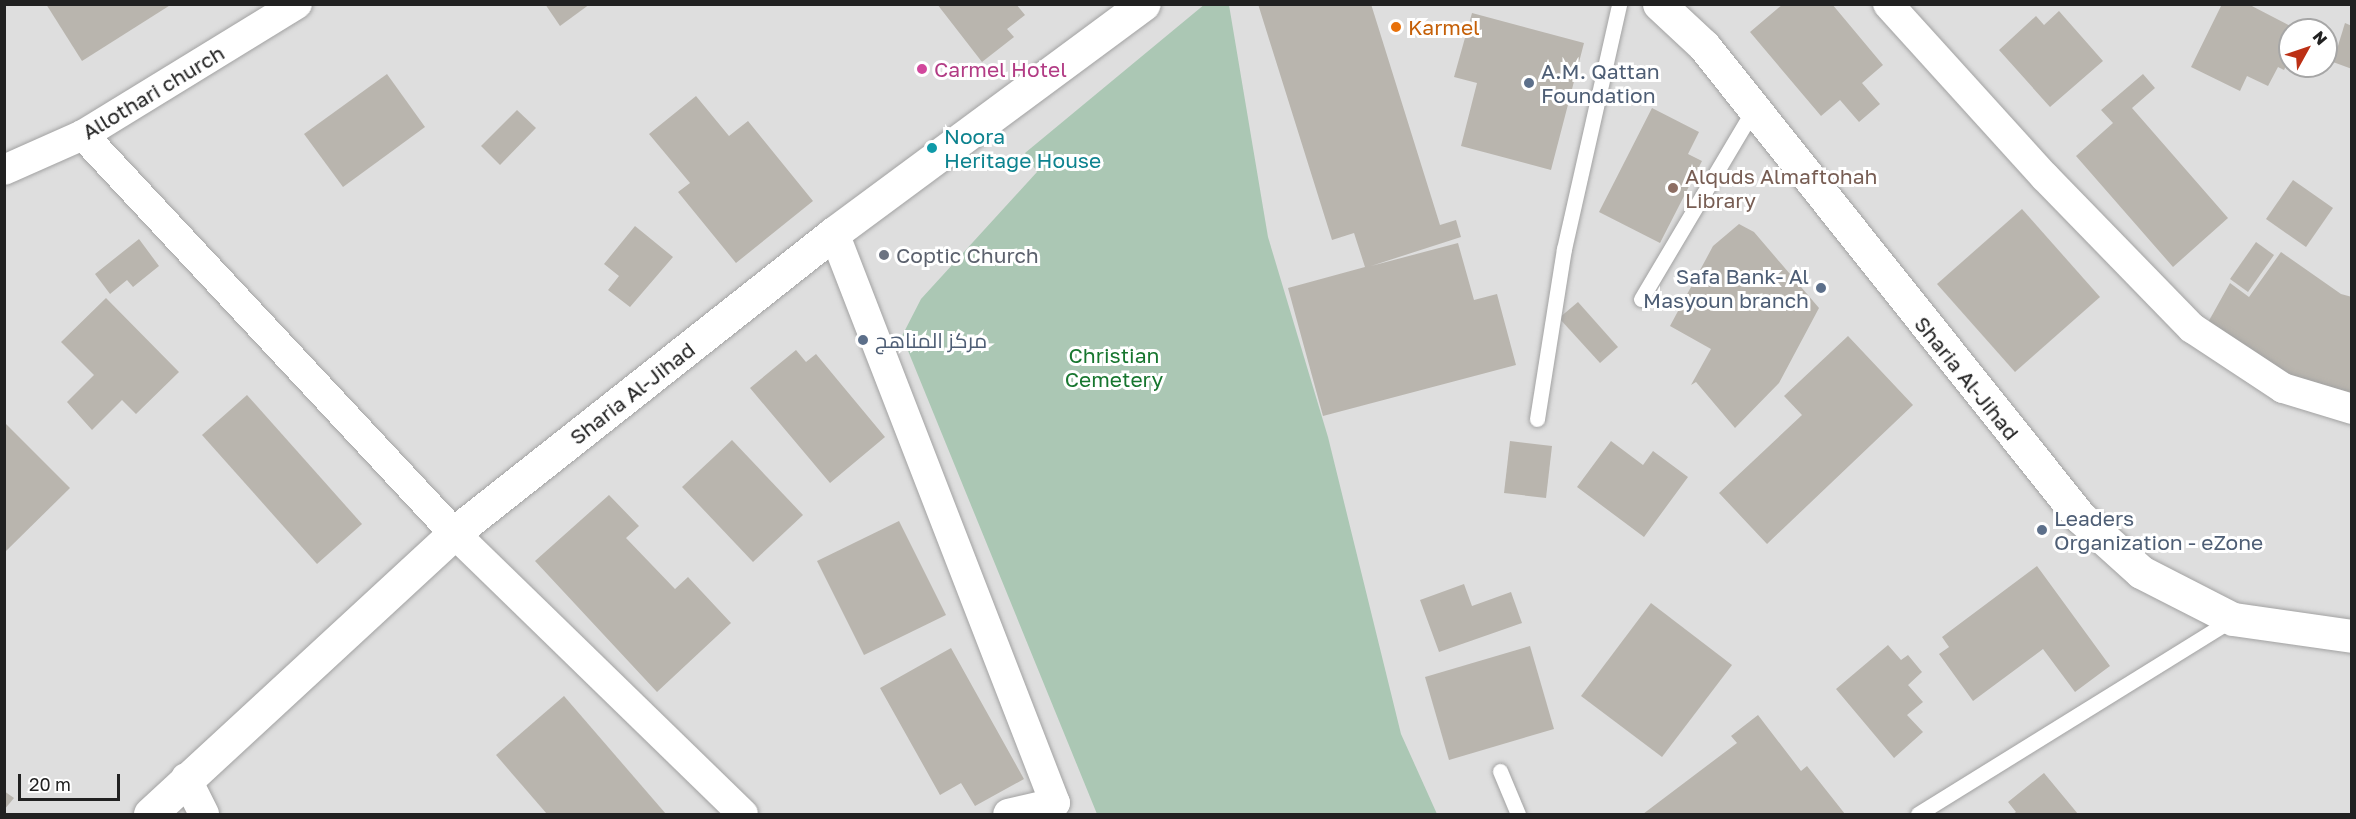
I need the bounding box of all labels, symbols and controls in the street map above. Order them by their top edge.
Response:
place label: Karmel [1408,14,1480,40]
north arrow [2278,18,2338,78]
marker: Karmel [1389,20,1403,34]
text: N [2309,27,2332,49]
street label: Allothari church [77,40,229,144]
place label: Carmel Hotel [934,56,1067,82]
place label: A.M. Qattan Foundation [1541,58,1660,108]
marker: Carmel Hotel [915,62,929,76]
marker: A.M. Qattan Foundation [1522,76,1536,90]
place label: Noora Heritage House [944,123,1101,173]
marker: Noora Heritage House [925,141,939,155]
place label: Alquds Almaftohah Library [1685,163,1877,213]
marker: Alquds Almaftohah Library [1666,181,1680,195]
place label: Coptic Church [896,242,1039,268]
marker: Coptic Church [877,248,891,262]
place label: Safa Bank- Al Masyoun branch [1643,263,1809,313]
marker: Safa Bank- Al Masyoun branch [1814,281,1828,295]
street label: Sharia Al-Jihad [1909,311,2025,445]
place label: مركز المناهج [875,327,987,353]
marker: مركز المناهج [856,333,870,347]
street label: Sharia Al-Jihad [564,336,700,450]
park label: Christian Cemetery [1065,342,1163,392]
place label: Leaders Organization - eZone [2054,505,2263,555]
marker: Leaders Organization - eZone [2035,523,2049,537]
scale bar [21,762,123,800]
text: 20 m [29,773,71,795]

